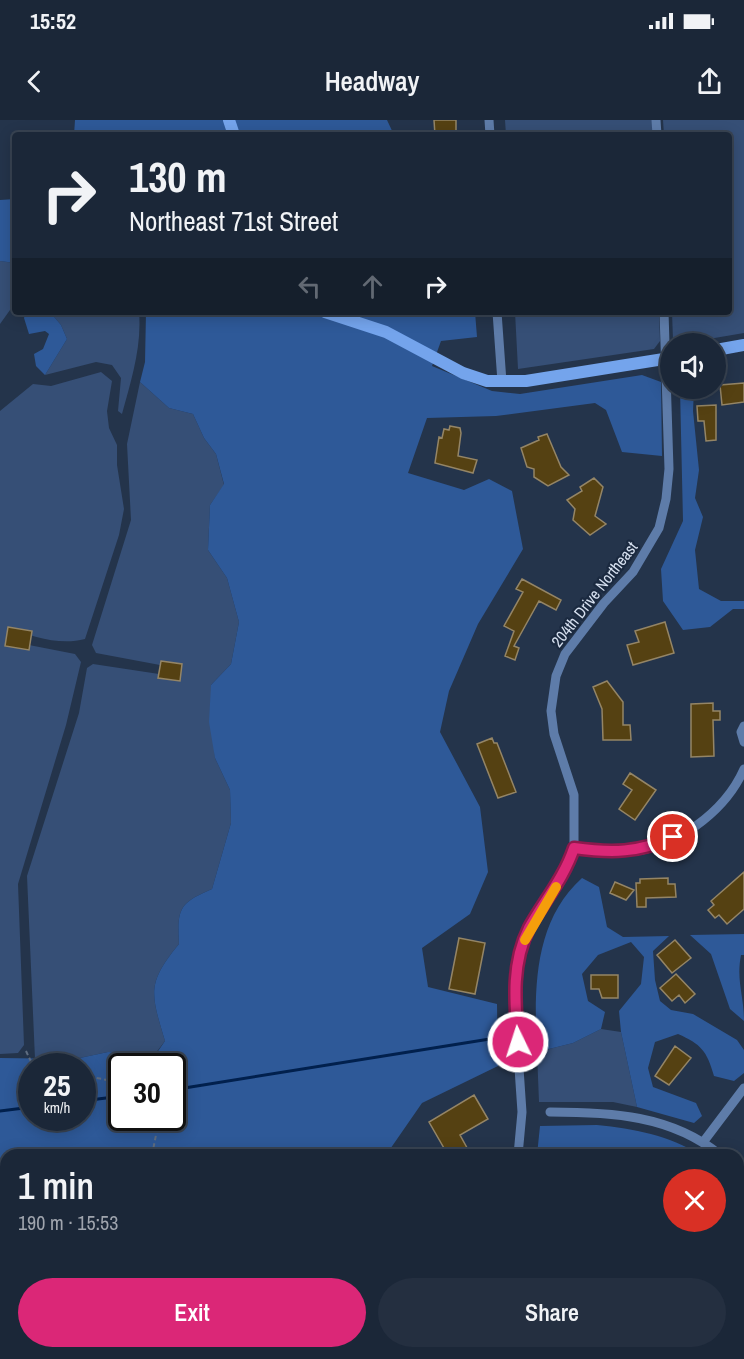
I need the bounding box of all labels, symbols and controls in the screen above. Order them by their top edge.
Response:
text: 15:52 [30,6,76,36]
text: Headway [325,63,419,99]
icon: back [18,65,51,98]
icon: share [693,65,726,98]
text: 130 m [129,149,227,205]
icon: right [30,156,108,234]
text: Northeast 71st Street [129,203,338,239]
icon: left [293,270,326,303]
icon: ahead [356,270,389,303]
icon: right [419,270,452,303]
map controls [660,333,726,399]
button: sound [660,333,726,399]
street label: 204th Drive Northeast [546,536,642,651]
pin [647,811,698,862]
icon: arrive [656,820,689,853]
position arrow [486,1010,550,1074]
speed limit sign: 30 [108,1053,186,1131]
text: 25 [43,1065,71,1105]
text: km/h [44,1097,70,1118]
text: 1 min [18,1162,94,1210]
button: close [663,1169,726,1232]
text: 190 m · 15:53 [18,1209,118,1236]
button: Exit [18,1278,366,1347]
button: Share [378,1278,726,1347]

